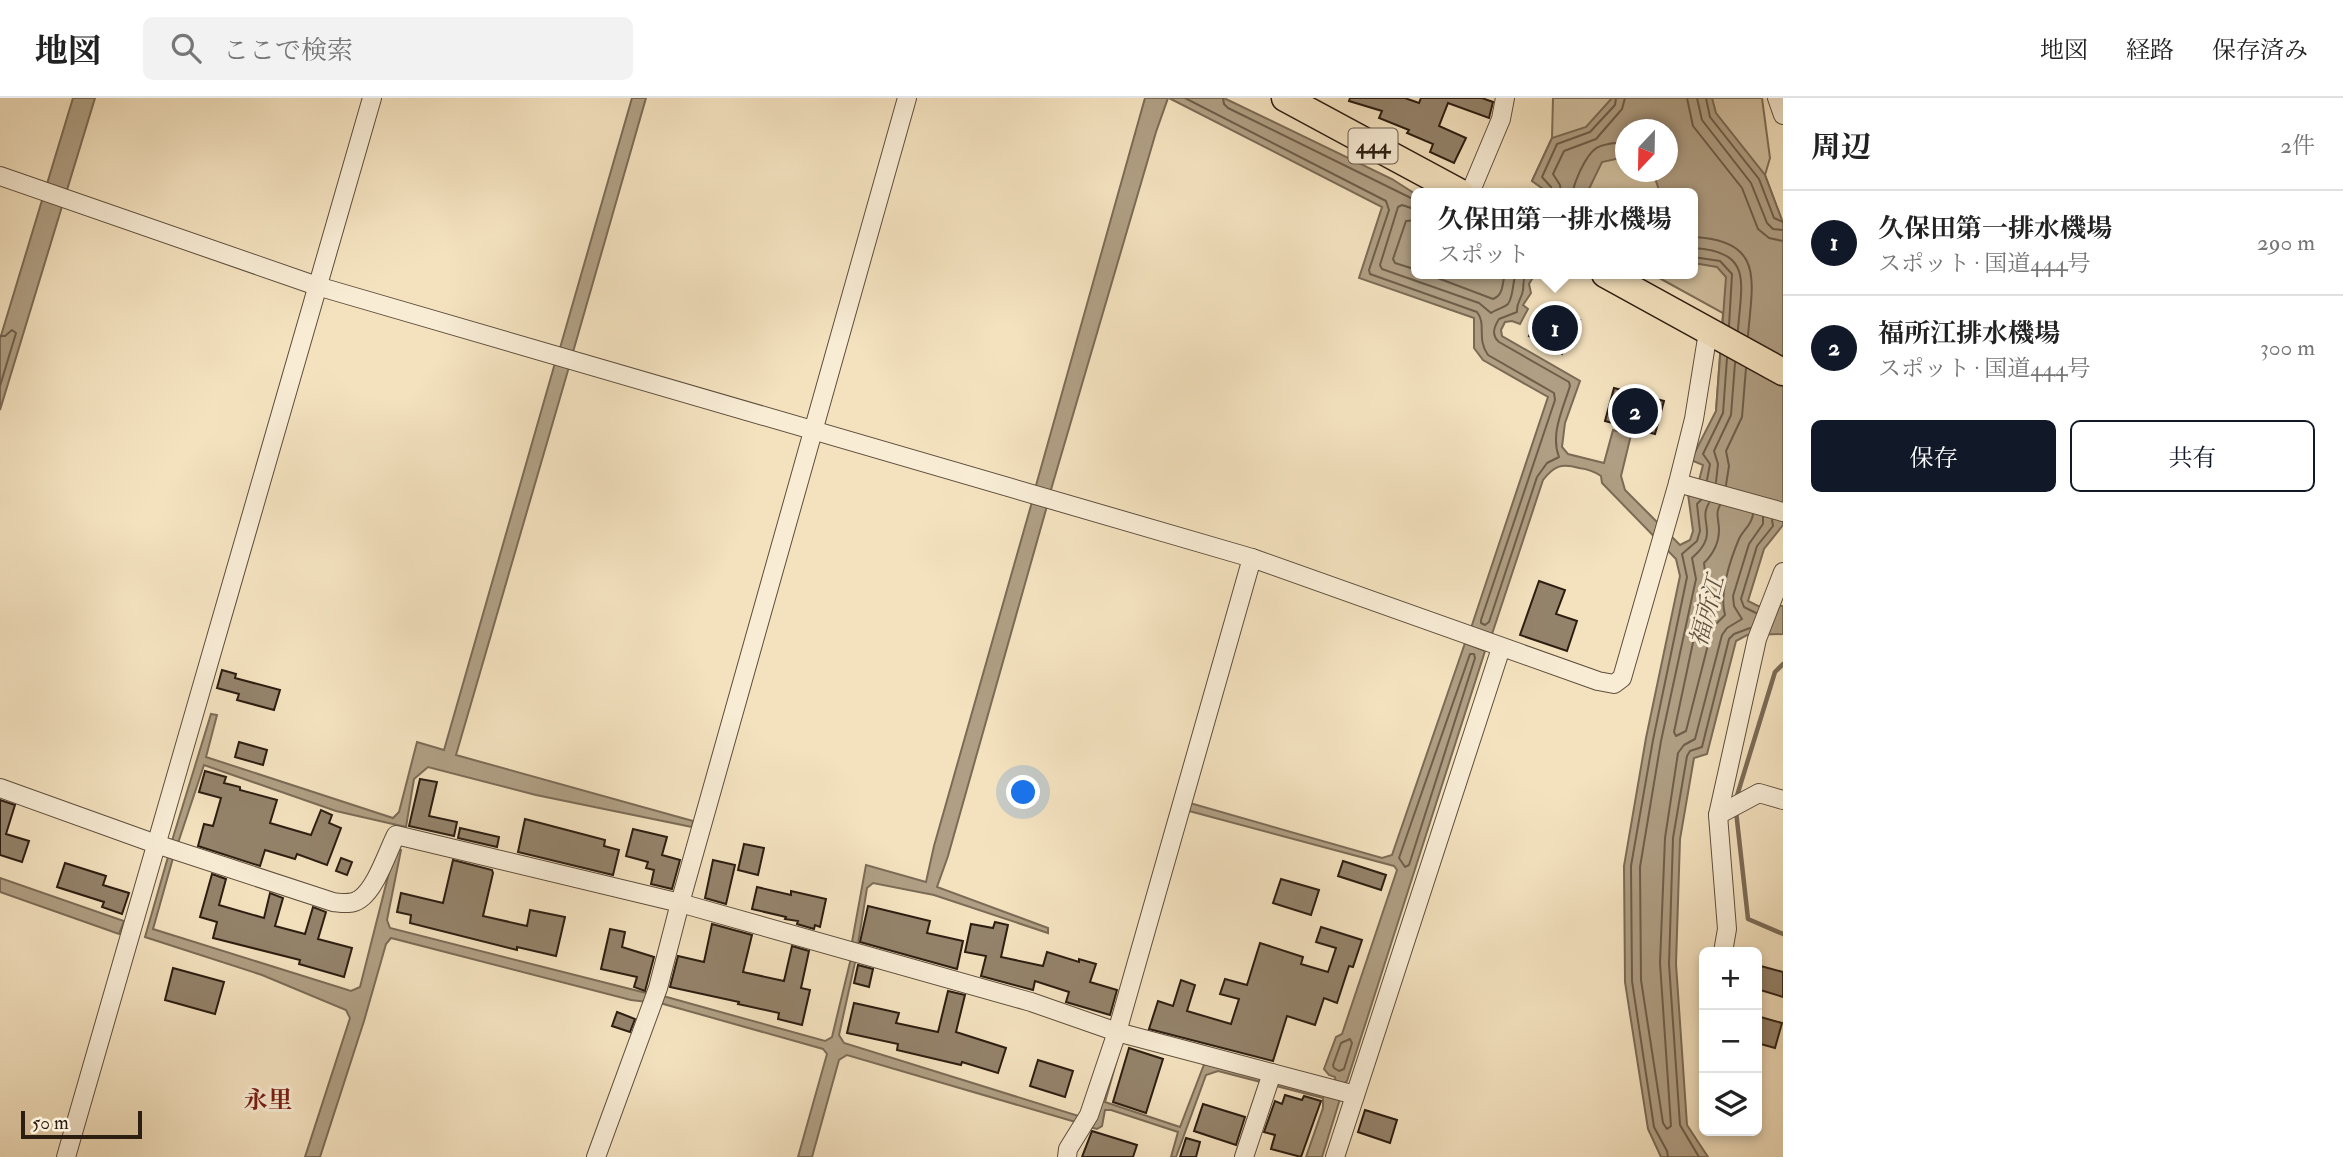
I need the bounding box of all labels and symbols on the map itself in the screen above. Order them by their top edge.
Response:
north arrow [1615,119,1678,182]
road number: 444 [1348,128,1398,164]
pin: 1 [1532,302,1578,354]
pin: 2 [1612,385,1658,437]
water label: 福所江 [1683,569,1733,650]
your location [1006,775,1040,809]
district label: 永里 [244,1085,292,1116]
scale bar [21,1108,142,1140]

